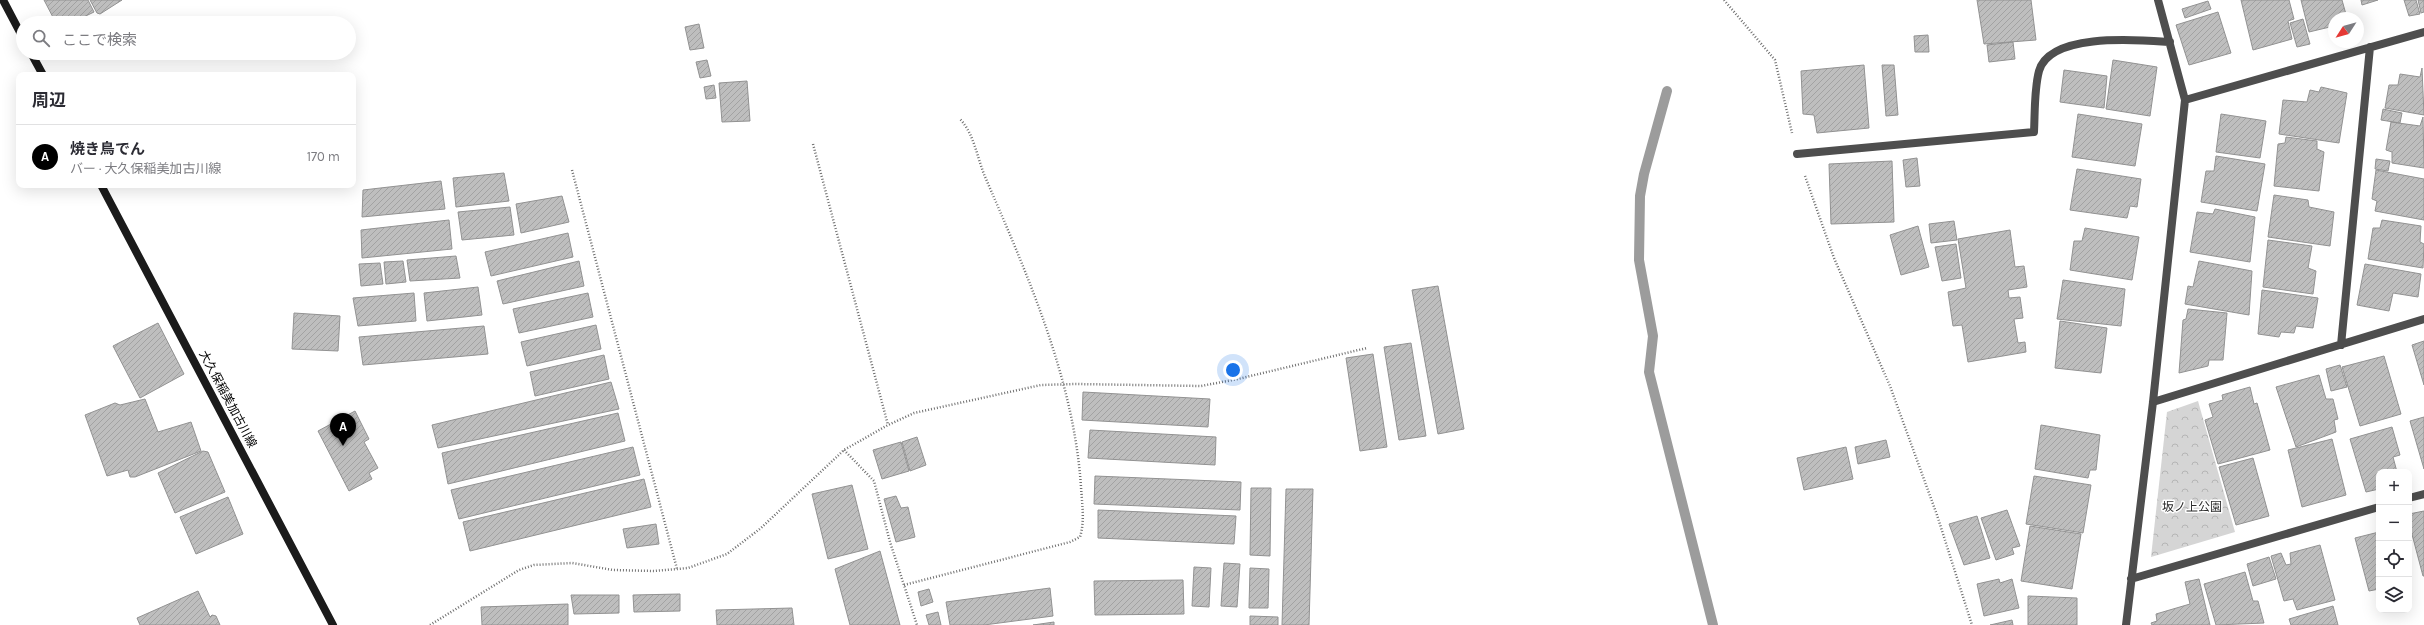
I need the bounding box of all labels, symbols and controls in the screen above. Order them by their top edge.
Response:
north arrow [2328,12,2364,48]
search box [16,16,356,60]
icon: search [30,27,52,49]
text: ここで検索 [62,31,137,49]
text: 周辺 [32,90,66,110]
text: 焼き鳥でん [70,140,145,158]
text: A [41,149,49,164]
text: 170 m [307,149,340,164]
text: バー · 大久保稲美加古川線 [70,161,222,176]
street label: 大久保稲美加古川線 [196,348,260,450]
your location [1223,360,1243,380]
pin: A [330,413,356,446]
map controls [2376,469,2412,613]
button: + [2376,469,2412,505]
park label: 坂ノ上公園 [2162,500,2222,514]
button: − [2376,505,2412,541]
button: locate [2376,541,2412,577]
button: layers [2376,577,2412,613]

